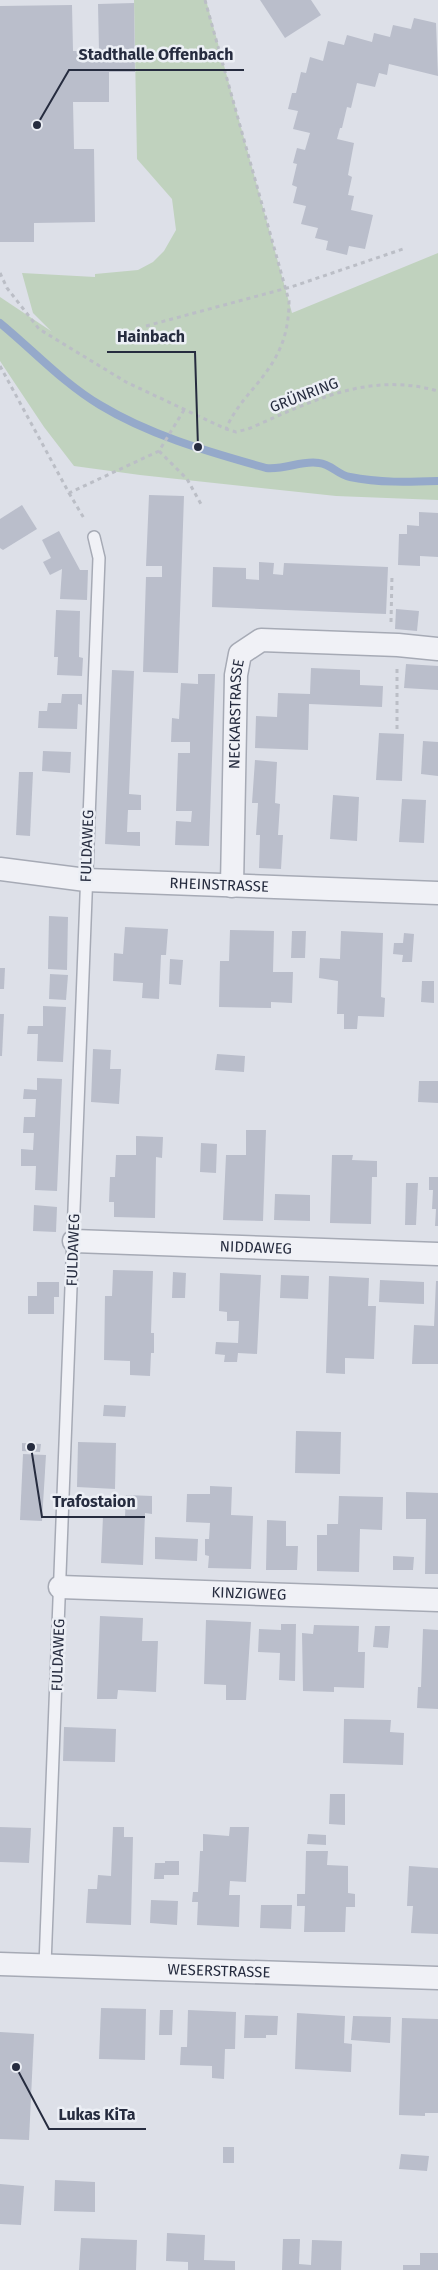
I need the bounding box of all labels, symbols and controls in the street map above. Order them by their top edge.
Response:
callout: Stadthalle Offenbach [69,39,244,70]
text: Stadthalle Offenbach [79,45,233,64]
callout: Hainbach [107,321,195,352]
text: Hainbach [117,327,185,346]
street label: GRÜNRING [267,374,341,416]
street label: NECKARSTRASSE [225,657,248,769]
street label: FULDAWEG [77,809,97,883]
street label: RHEINSTRASSE [169,874,269,896]
street label: FULDAWEG [63,1213,83,1287]
street label: NIDDAWEG [219,1237,292,1258]
callout: Trafostaion [42,1486,145,1517]
text: Trafostaion [52,1492,136,1511]
street label: KINZIGWEG [211,1583,287,1604]
street label: FULDAWEG [48,1618,68,1692]
street label: WESERSTRASSE [167,1960,271,1982]
callout: Lukas KiTa [49,2098,146,2129]
text: Lukas KiTa [58,2105,136,2124]

